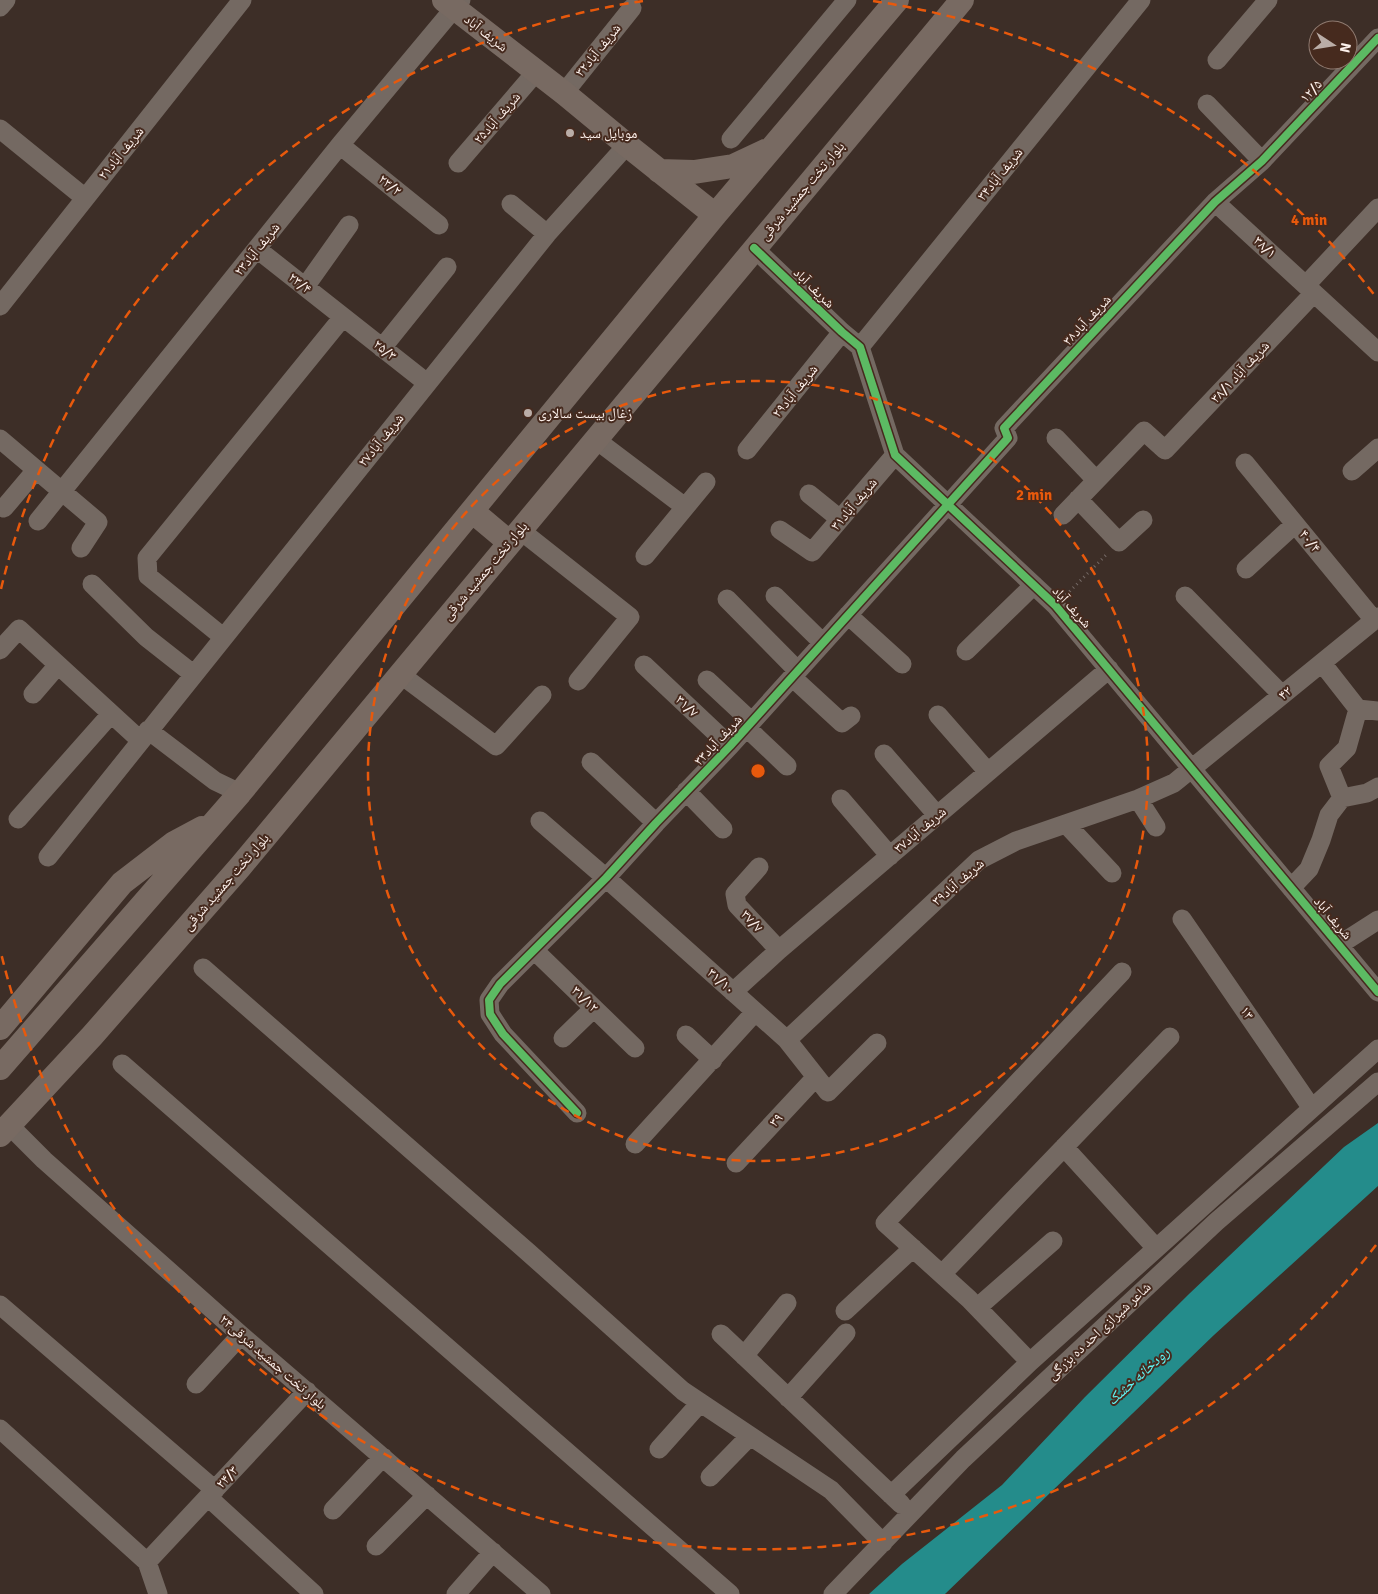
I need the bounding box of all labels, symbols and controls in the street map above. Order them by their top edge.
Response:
street label: شریف آباد [461,11,511,55]
street label: شریف آباد۳۲ [571,20,625,80]
north arrow [1308,20,1358,70]
text: N [1336,41,1355,54]
street label: ۱۲/۵ [1296,76,1326,106]
street label: شریف آباد۲۵ [470,89,524,147]
street label: شریف آباد۲۱ [94,123,148,183]
place label: موبایل سید [580,125,637,142]
marker: موبایل سید [564,127,576,139]
street label: بلوار تخت جمشید شرقی [756,138,848,244]
street label: شریف آباد۳۴ [973,144,1027,204]
street label: ۲۳/۲ [375,171,405,199]
text: 4 min [1291,211,1327,229]
street label: شریف آباد۲۳ [230,219,284,279]
street label: ۳۸/۱ [1250,232,1280,262]
street label: شریف آباد [790,264,838,312]
street label: ۲۳/۴ [285,269,315,297]
street label: شریف آباد۳۸ [1059,291,1115,349]
street label: ۲۵/۳ [370,336,400,364]
street label: ۳۸/۱ شریف آباد [1207,337,1273,407]
street label: شریف آباد۲۹ [768,361,822,421]
place label: زغال بیست سالاری [538,405,632,422]
marker: زغال بیست سالاری [522,407,534,419]
street label: شریف آباد۲۷ [354,410,408,470]
street label: شریف آباد۳۱ [827,474,881,534]
text: 2 min [1016,486,1052,504]
street label: بلوار تخت جمشید شرقی [439,518,531,624]
street label: ۴۰/۴ [1296,526,1324,556]
street label: شریف آباد [1049,582,1095,632]
street label: ۴۲ [1275,682,1295,704]
street label: ۳۱/۷ [672,691,702,721]
street label: شریف آباد۳۳ [690,711,746,769]
centre of rings [749,762,767,780]
street label: شریف آباد۳۷ [890,803,950,857]
street label: بلوار تخت جمشید شرقی [179,830,273,934]
street label: شریف آباد۳۹ [929,855,987,909]
street label: شریف آباد [1310,893,1356,943]
street label: ۳۷/۷ [737,906,767,936]
street label: ۳۱/۱۰ [704,964,738,998]
street label: ۳۱/۱۲ [568,982,602,1016]
street label: ۱۳ [1236,1003,1258,1023]
street label: ۳۹ [765,1110,787,1130]
street label: شاعر شیرازی احد ده بزرگی [1044,1278,1154,1384]
street label: بلوار تخت جمشید شرقی۲۴ [216,1311,330,1413]
water label: رودخانه خشک [1103,1343,1173,1409]
street label: ۲۴/۳ [212,1462,242,1492]

